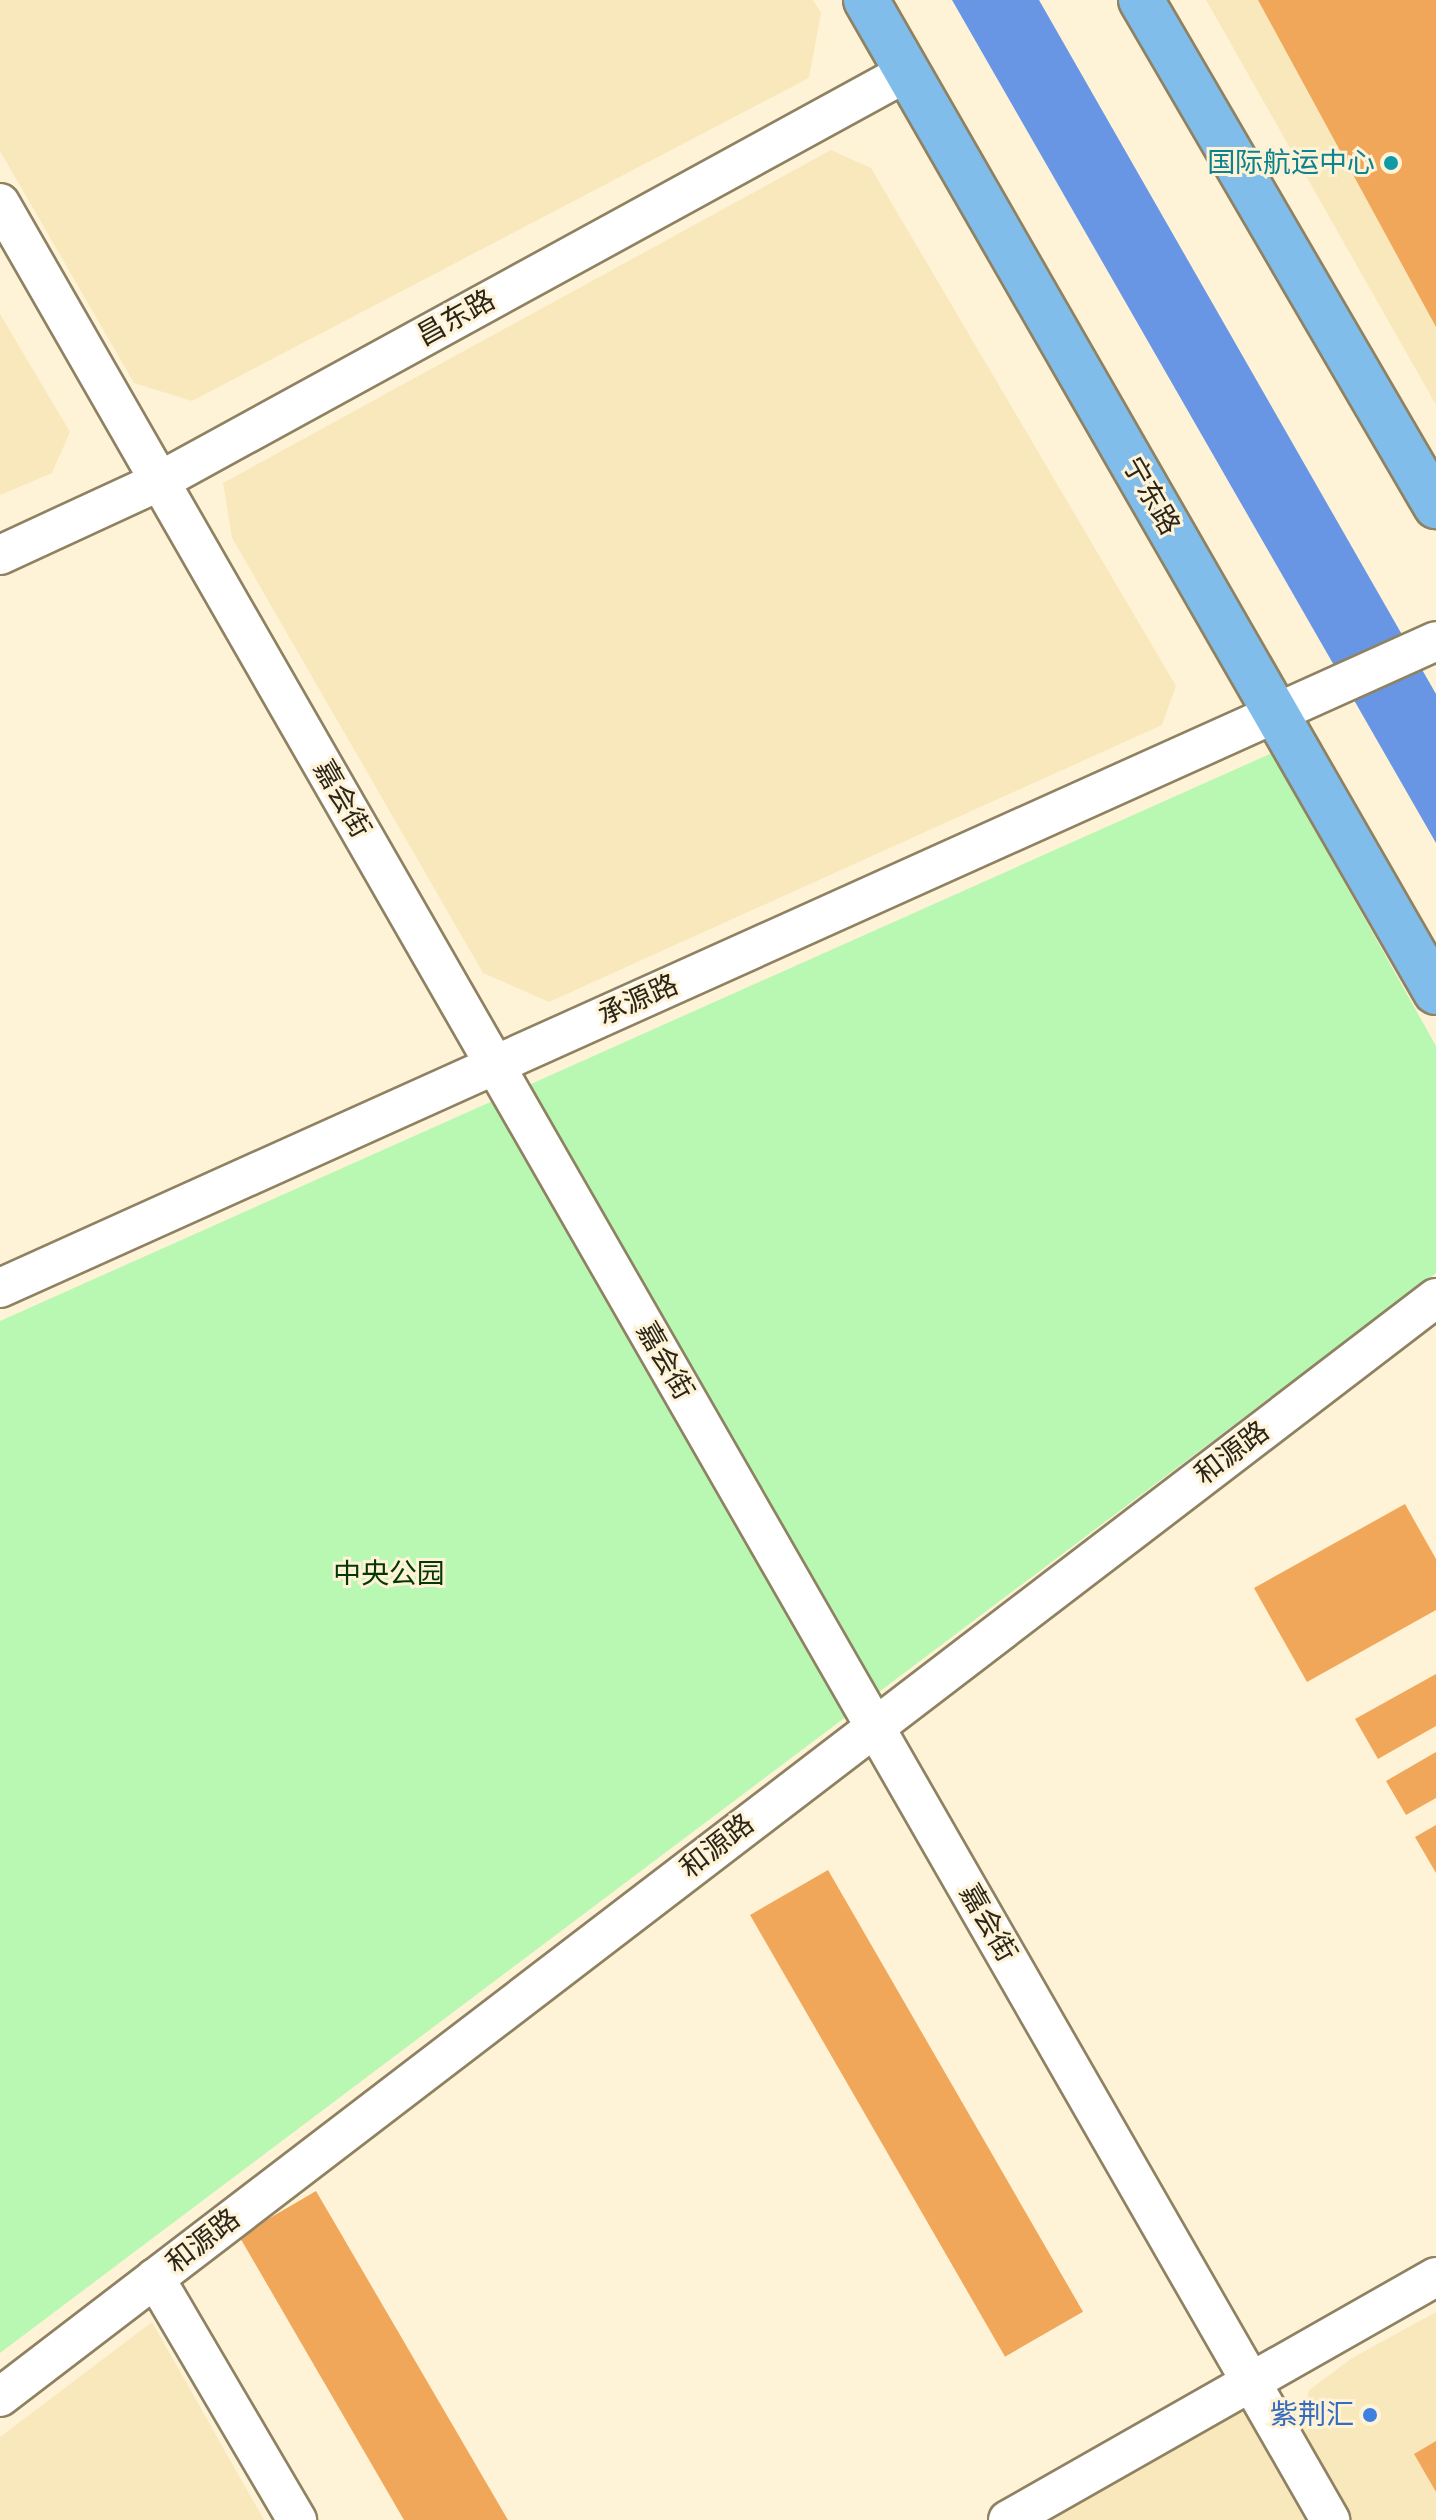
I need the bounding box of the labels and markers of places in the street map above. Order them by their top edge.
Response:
place label: 国际航运中心 [1207,146,1375,180]
marker: 国际航运中心 [1382,154,1400,172]
place label: 紫荆汇 [1270,2398,1354,2432]
marker: 紫荆汇 [1361,2406,1379,2424]

